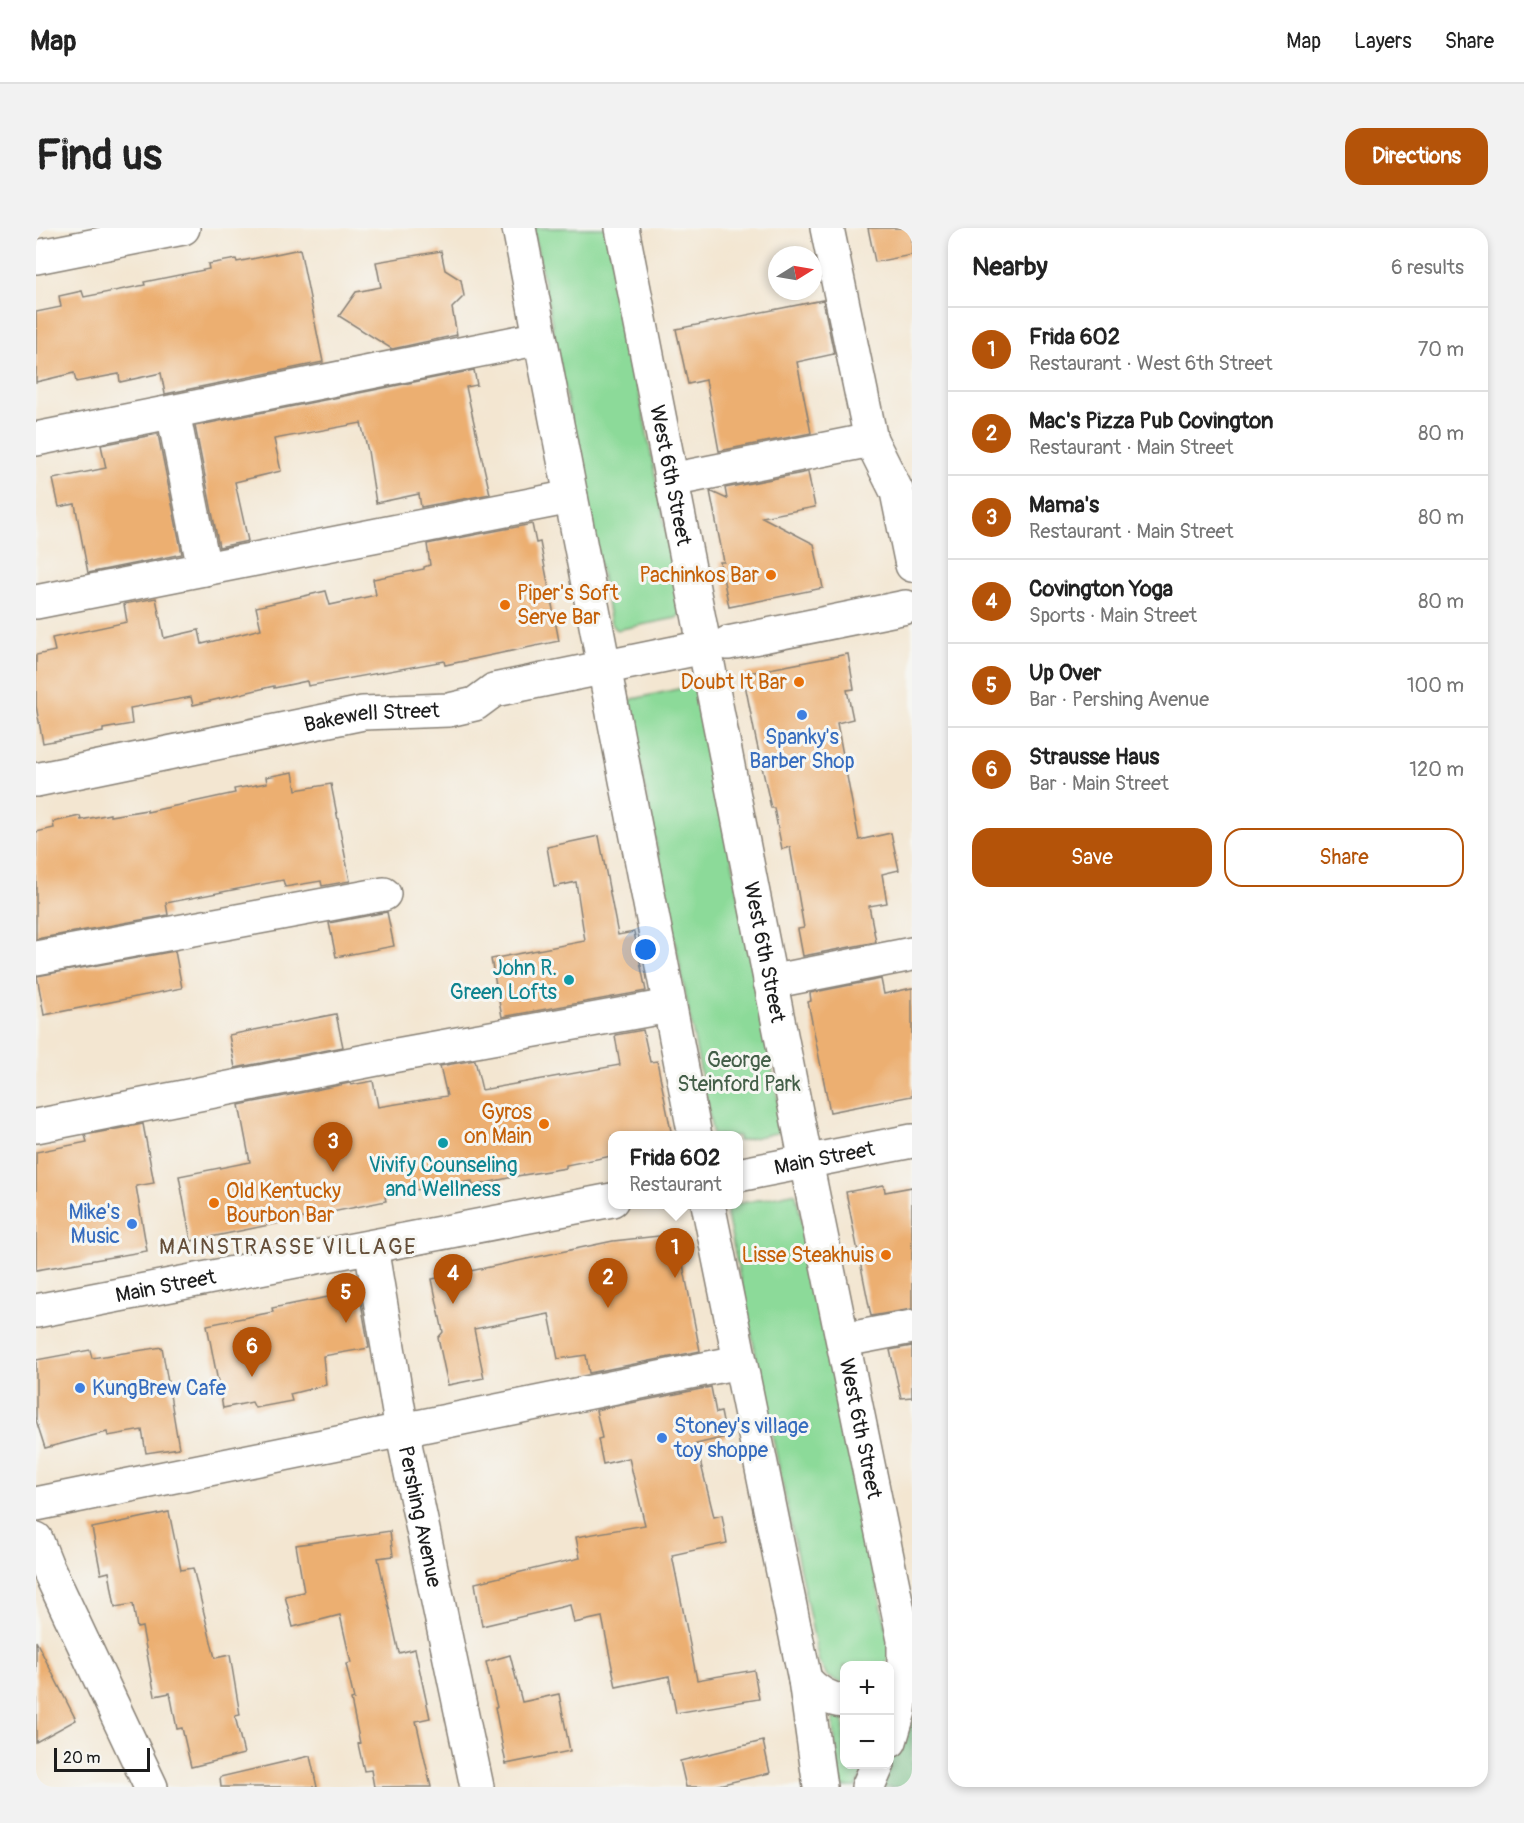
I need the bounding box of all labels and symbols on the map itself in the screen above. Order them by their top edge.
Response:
north arrow [768,246,822,300]
street label: West 6th Street [643,403,697,549]
place label: Pachinkos Bar [639,562,759,589]
marker: Pachinkos Bar [764,568,778,582]
place label: Piper's Soft Serve Bar [517,580,619,631]
marker: Piper's Soft Serve Bar [498,598,512,612]
place label: Doubt It Bar [681,669,787,696]
marker: Doubt It Bar [792,675,806,689]
street label: Bakewell Street [301,697,441,739]
marker: Spanky's Barber Shop [795,708,809,722]
place label: Spanky's Barber Shop [749,724,855,775]
street label: West 6th Street [737,880,791,1025]
your location [631,935,660,964]
place label: John R. Green Lofts [450,955,558,1006]
marker: John R. Green Lofts [562,973,576,987]
park label: George Steinford Park [677,1047,801,1098]
place label: Gyros on Main [464,1099,533,1150]
marker: Gyros on Main [537,1117,551,1131]
pin: 3 [314,1122,352,1172]
street label: Main Street [772,1135,878,1182]
marker: Vivify Counseling and Wellness [436,1136,450,1150]
place label: Vivify Counseling and Wellness [368,1152,518,1203]
place label: Old Kentucky Bourbon Bar [226,1178,341,1229]
marker: Old Kentucky Bourbon Bar [207,1196,221,1210]
place label: Mike's Music [68,1199,121,1250]
marker: Mike's Music [125,1217,139,1231]
pin: 1 [656,1228,694,1278]
district label: MAINSTRASSE VILLAGE [159,1233,417,1261]
place label: Lisse Steakhuis [742,1242,875,1269]
marker: Lisse Steakhuis [879,1248,893,1262]
pin: 4 [434,1254,472,1304]
pin: 2 [588,1258,628,1308]
street label: Main Street [113,1264,219,1309]
pin: 5 [326,1274,366,1323]
pin: 6 [232,1328,272,1377]
street label: West 6th Street [833,1356,888,1502]
place label: KungBrew Cafe [92,1375,227,1402]
marker: KungBrew Cafe [73,1381,87,1395]
place label: Stoney's village toy shoppe [673,1413,809,1464]
marker: Stoney's village toy shoppe [655,1431,669,1445]
street label: Pershing Avenue [392,1443,448,1591]
scale bar [54,1745,150,1772]

